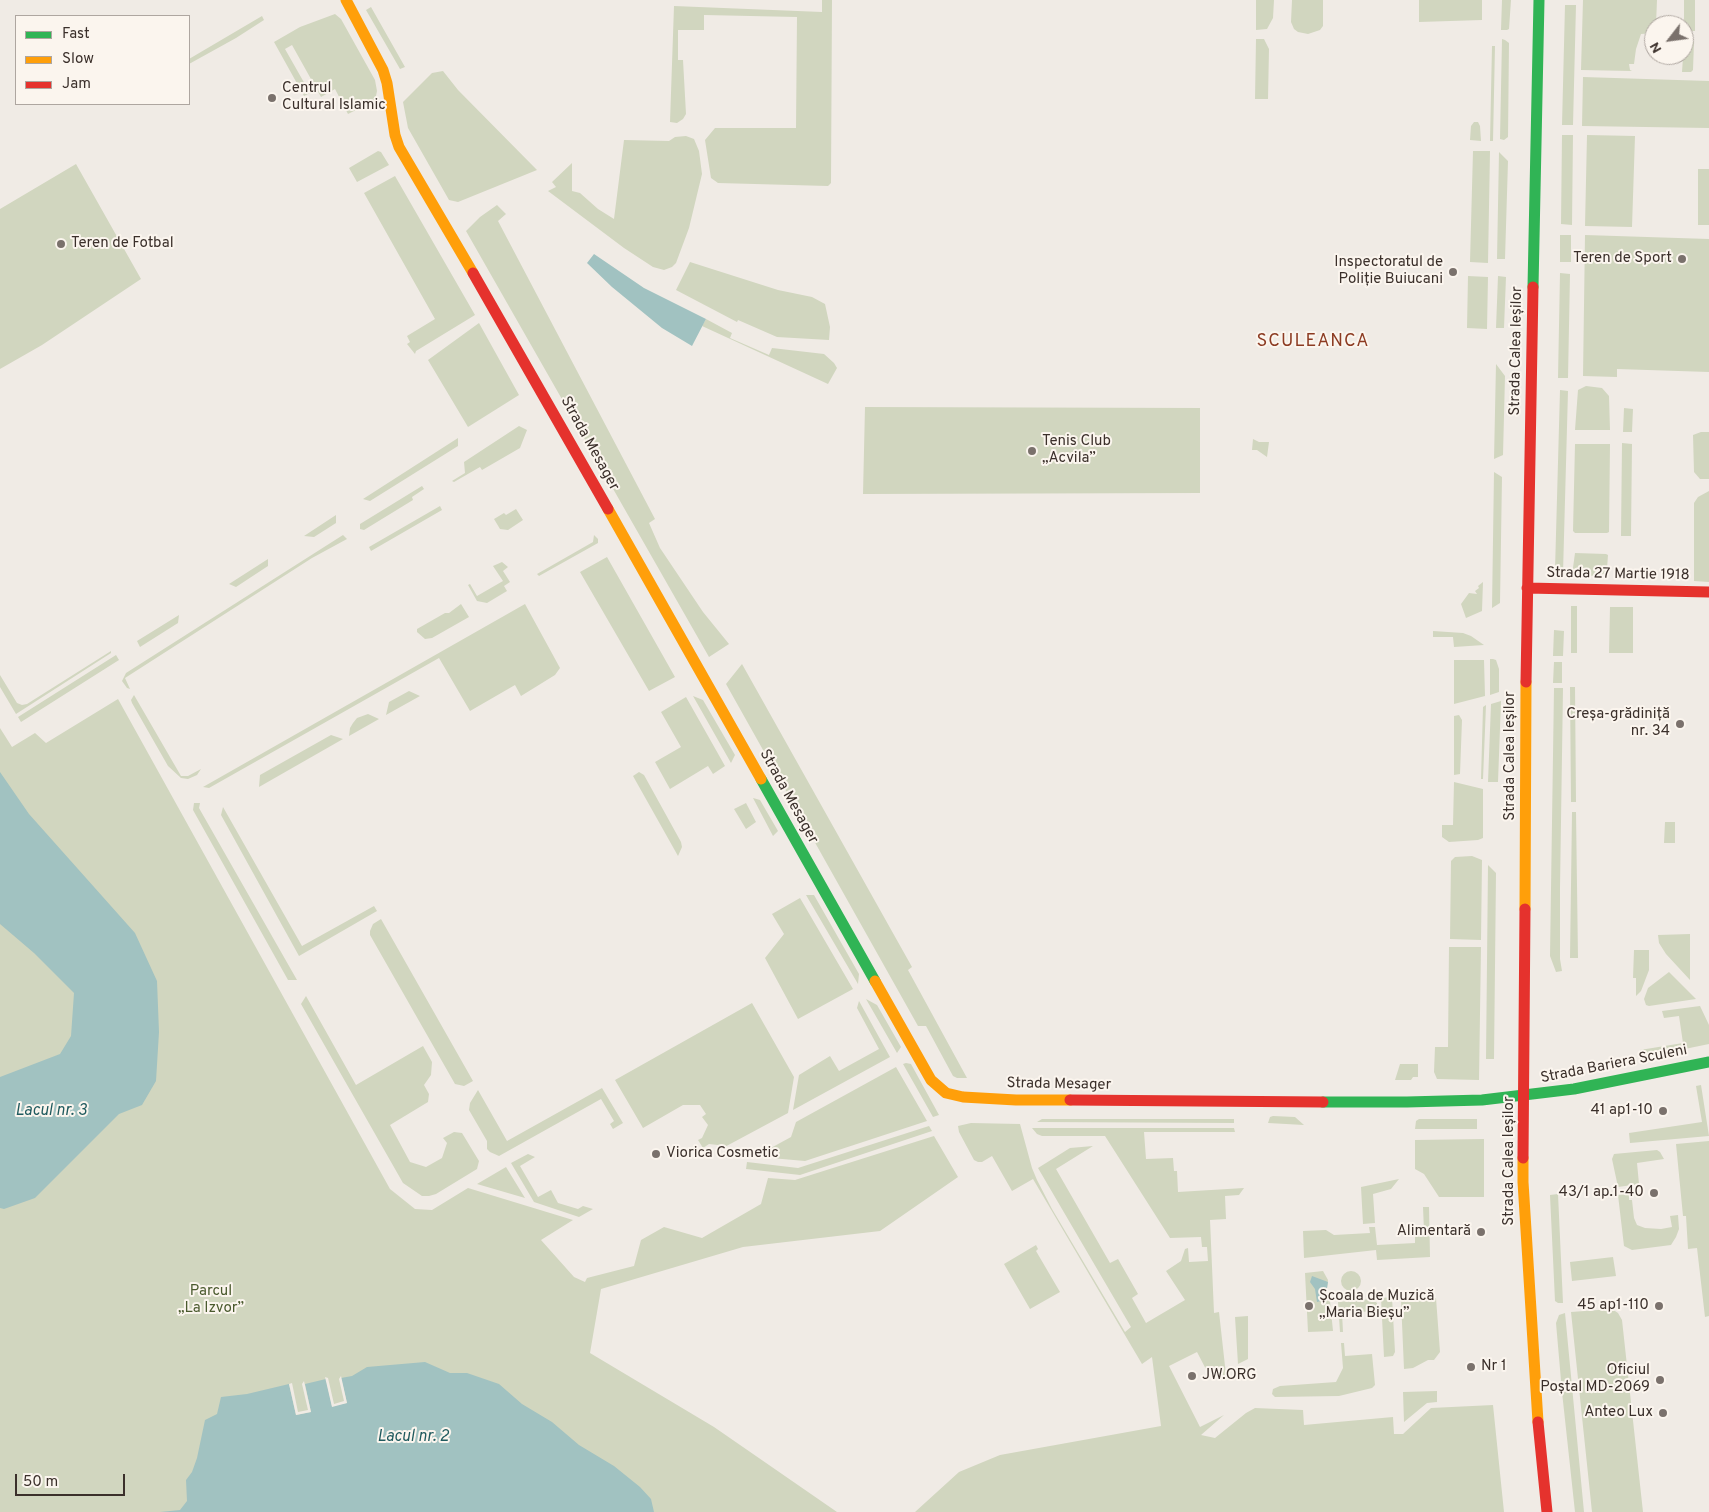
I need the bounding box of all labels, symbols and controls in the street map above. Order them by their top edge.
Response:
legend [15,15,190,105]
north arrow [1644,15,1694,65]
text: Fast [62,25,90,44]
text: N [1647,39,1666,56]
text: Slow [62,50,94,69]
text: Jam [62,75,91,94]
place label: Centrul Cultural Islamic [282,80,386,115]
marker: Centrul Cultural Islamic [266,92,278,104]
place label: Teren de Fotbal [71,235,174,253]
marker: Teren de Fotbal [55,238,67,250]
place label: Teren de Sport [1573,250,1672,268]
marker: Teren de Sport [1676,253,1688,265]
place label: Inspectoratul de Poliție Buiucani [1334,254,1443,289]
marker: Inspectoratul de Poliție Buiucani [1447,266,1459,278]
street label: Strada Calea Ieșilor [1507,286,1527,416]
district label: SCULEANCA [1255,331,1371,353]
street label: Strada Mesager [556,394,622,494]
place label: Tenis Club „Acvila” [1042,433,1111,468]
marker: Tenis Club „Acvila” [1026,445,1038,457]
street label: Strada 27 Martie 1918 [1546,565,1690,585]
street label: Strada Calea Ieșilor [1502,691,1520,821]
place label: Creșa-grădiniță nr. 34 [1566,706,1670,741]
marker: Creșa-grădiniță nr. 34 [1674,718,1686,730]
street label: Strada Mesager [755,747,821,847]
street label: Strada Bariera Sculeni [1539,1042,1689,1088]
street label: Strada Mesager [1006,1075,1112,1095]
street label: Strada Calea Ieșilor [1501,1096,1519,1226]
water label: Lacul nr. 3 [15,1102,87,1122]
place label: 41 ap1-10 [1591,1102,1653,1120]
marker: 41 ap1-10 [1657,1105,1669,1117]
place label: Viorica Cosmetic [666,1145,779,1163]
marker: Viorica Cosmetic [650,1148,662,1160]
place label: 43/1 ap.1-40 [1559,1184,1644,1202]
marker: 43/1 ap.1-40 [1648,1187,1660,1199]
place label: Alimentară [1397,1223,1471,1241]
marker: Alimentară [1475,1226,1487,1238]
park label: Parcul „La Izvor” [178,1283,244,1318]
place label: Școala de Muzică „Maria Bieșu” [1319,1288,1434,1323]
place label: 45 ap1-110 [1577,1297,1649,1315]
marker: Școala de Muzică „Maria Bieșu” [1303,1300,1315,1312]
marker: 45 ap1-110 [1653,1300,1665,1312]
place label: Nr 1 [1481,1358,1507,1376]
marker: Nr 1 [1465,1361,1477,1373]
place label: Oficiul Poștal MD-2069 [1540,1362,1650,1397]
place label: JW.ORG [1202,1367,1257,1385]
marker: JW.ORG [1186,1370,1198,1382]
marker: Oficiul Poștal MD-2069 [1654,1374,1666,1386]
place label: Anteo Lux [1584,1404,1653,1422]
marker: Anteo Lux [1657,1407,1669,1419]
water label: Lacul nr. 2 [377,1428,449,1448]
scale bar [18,1464,128,1496]
text: 50 m [23,1473,58,1492]

